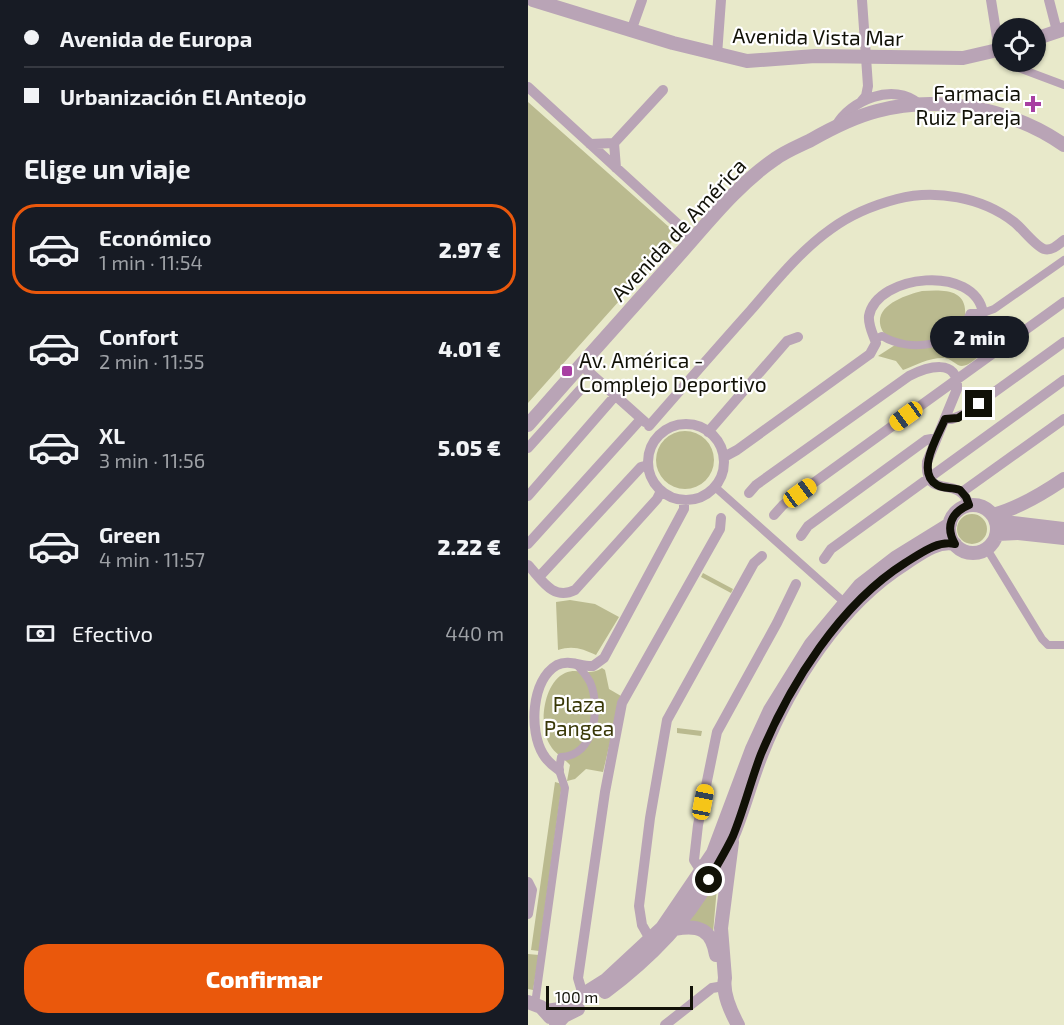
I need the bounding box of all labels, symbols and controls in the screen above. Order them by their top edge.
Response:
map controls [992,18,1046,72]
button: locate [992,18,1046,72]
street label: Avenida Vista Mar [732,22,904,50]
text: Avenida de Europa [60,25,252,51]
place label: Farmacia Ruiz Pareja [915,80,1021,130]
text: Urbanización El Anteojo [60,83,306,109]
marker: Farmacia Ruiz Pareja [1026,97,1040,111]
text: Elige un viaje [24,152,191,184]
street label: Avenida de América [605,152,751,306]
icon: car [27,222,81,276]
text: Económico [99,224,211,250]
text: 2.97 € [439,236,501,262]
text: 1 min · 11:54 [99,250,203,274]
callout: 2 min [930,317,1028,359]
icon: car [27,321,81,375]
text: Confort [99,323,178,349]
text: 2 min [954,325,1005,349]
text: 4.01 € [438,335,501,361]
place label: Av. América - Complejo Deportivo [579,347,767,397]
text: 2 min · 11:55 [99,349,205,373]
marker: Av. América - Complejo Deportivo [560,364,574,378]
route end [965,390,992,417]
car [886,398,926,434]
icon: car [27,420,81,474]
text: XL [99,422,125,448]
text: 5.05 € [438,434,501,460]
text: 3 min · 11:56 [99,448,205,472]
car [780,475,820,511]
icon: car [27,519,81,573]
text: Green [99,521,161,547]
text: 2.22 € [438,533,501,559]
text: 4 min · 11:57 [99,547,205,571]
icon: cash [24,617,57,650]
text: Efectivo [72,620,153,646]
text: 440 m [445,621,504,645]
park label: Plaza Pangea [544,691,614,740]
car [691,783,715,821]
route start [695,866,722,893]
button: Confirmar [24,944,504,1013]
scale bar [546,983,693,1010]
text: 100 m [555,987,598,1006]

